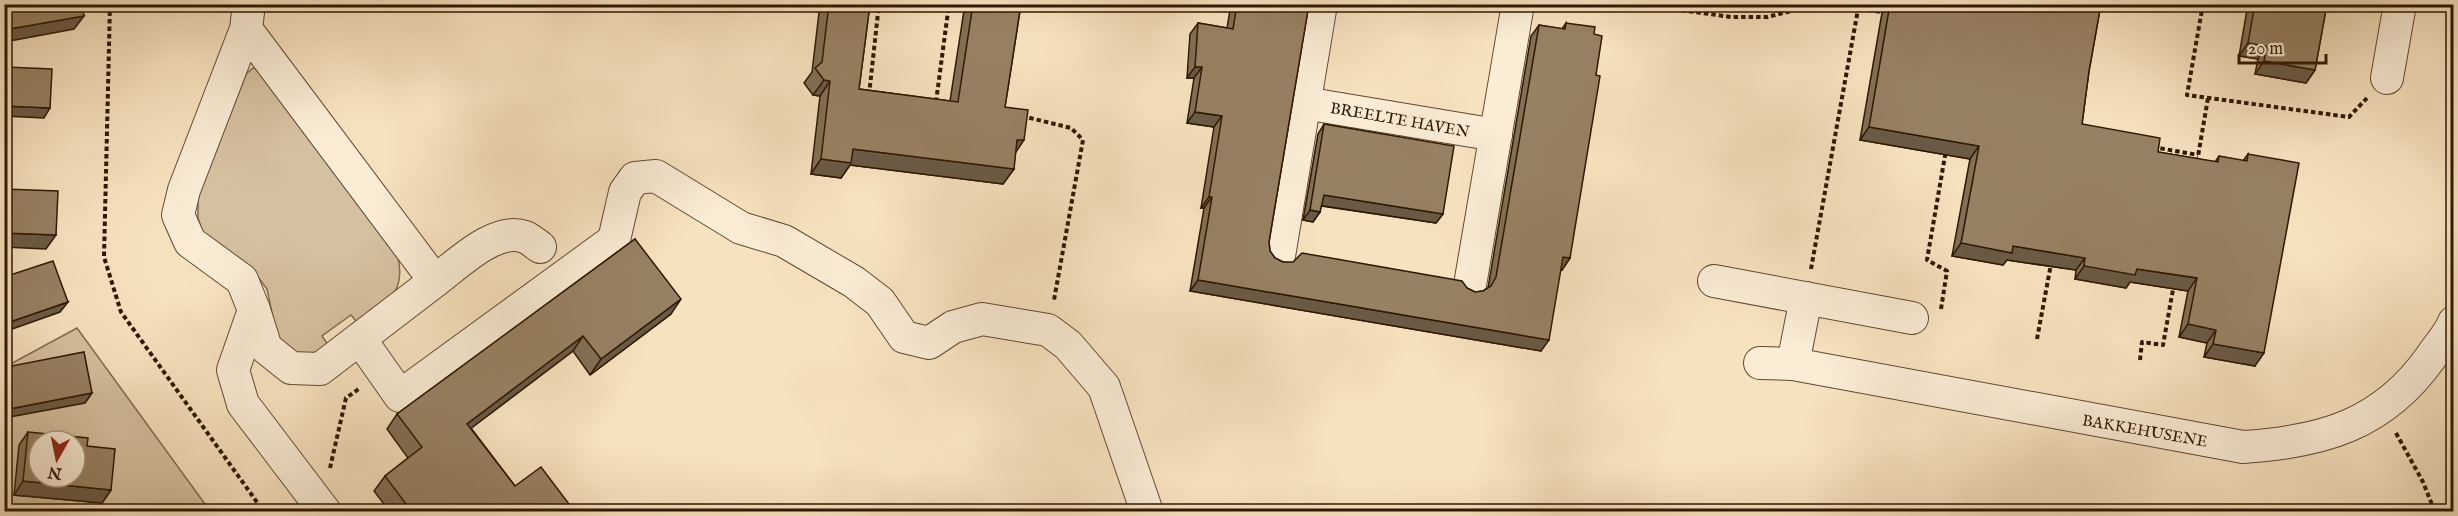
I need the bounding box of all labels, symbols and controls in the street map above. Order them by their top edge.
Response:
scale bar [2239,27,2326,65]
text: 20 m [2248,38,2283,61]
street label: BREELTE HAVEN [1329,99,1471,143]
street label: BAKKEHUSENE [2080,411,2209,453]
north arrow [27,429,87,489]
text: N [46,461,64,483]

